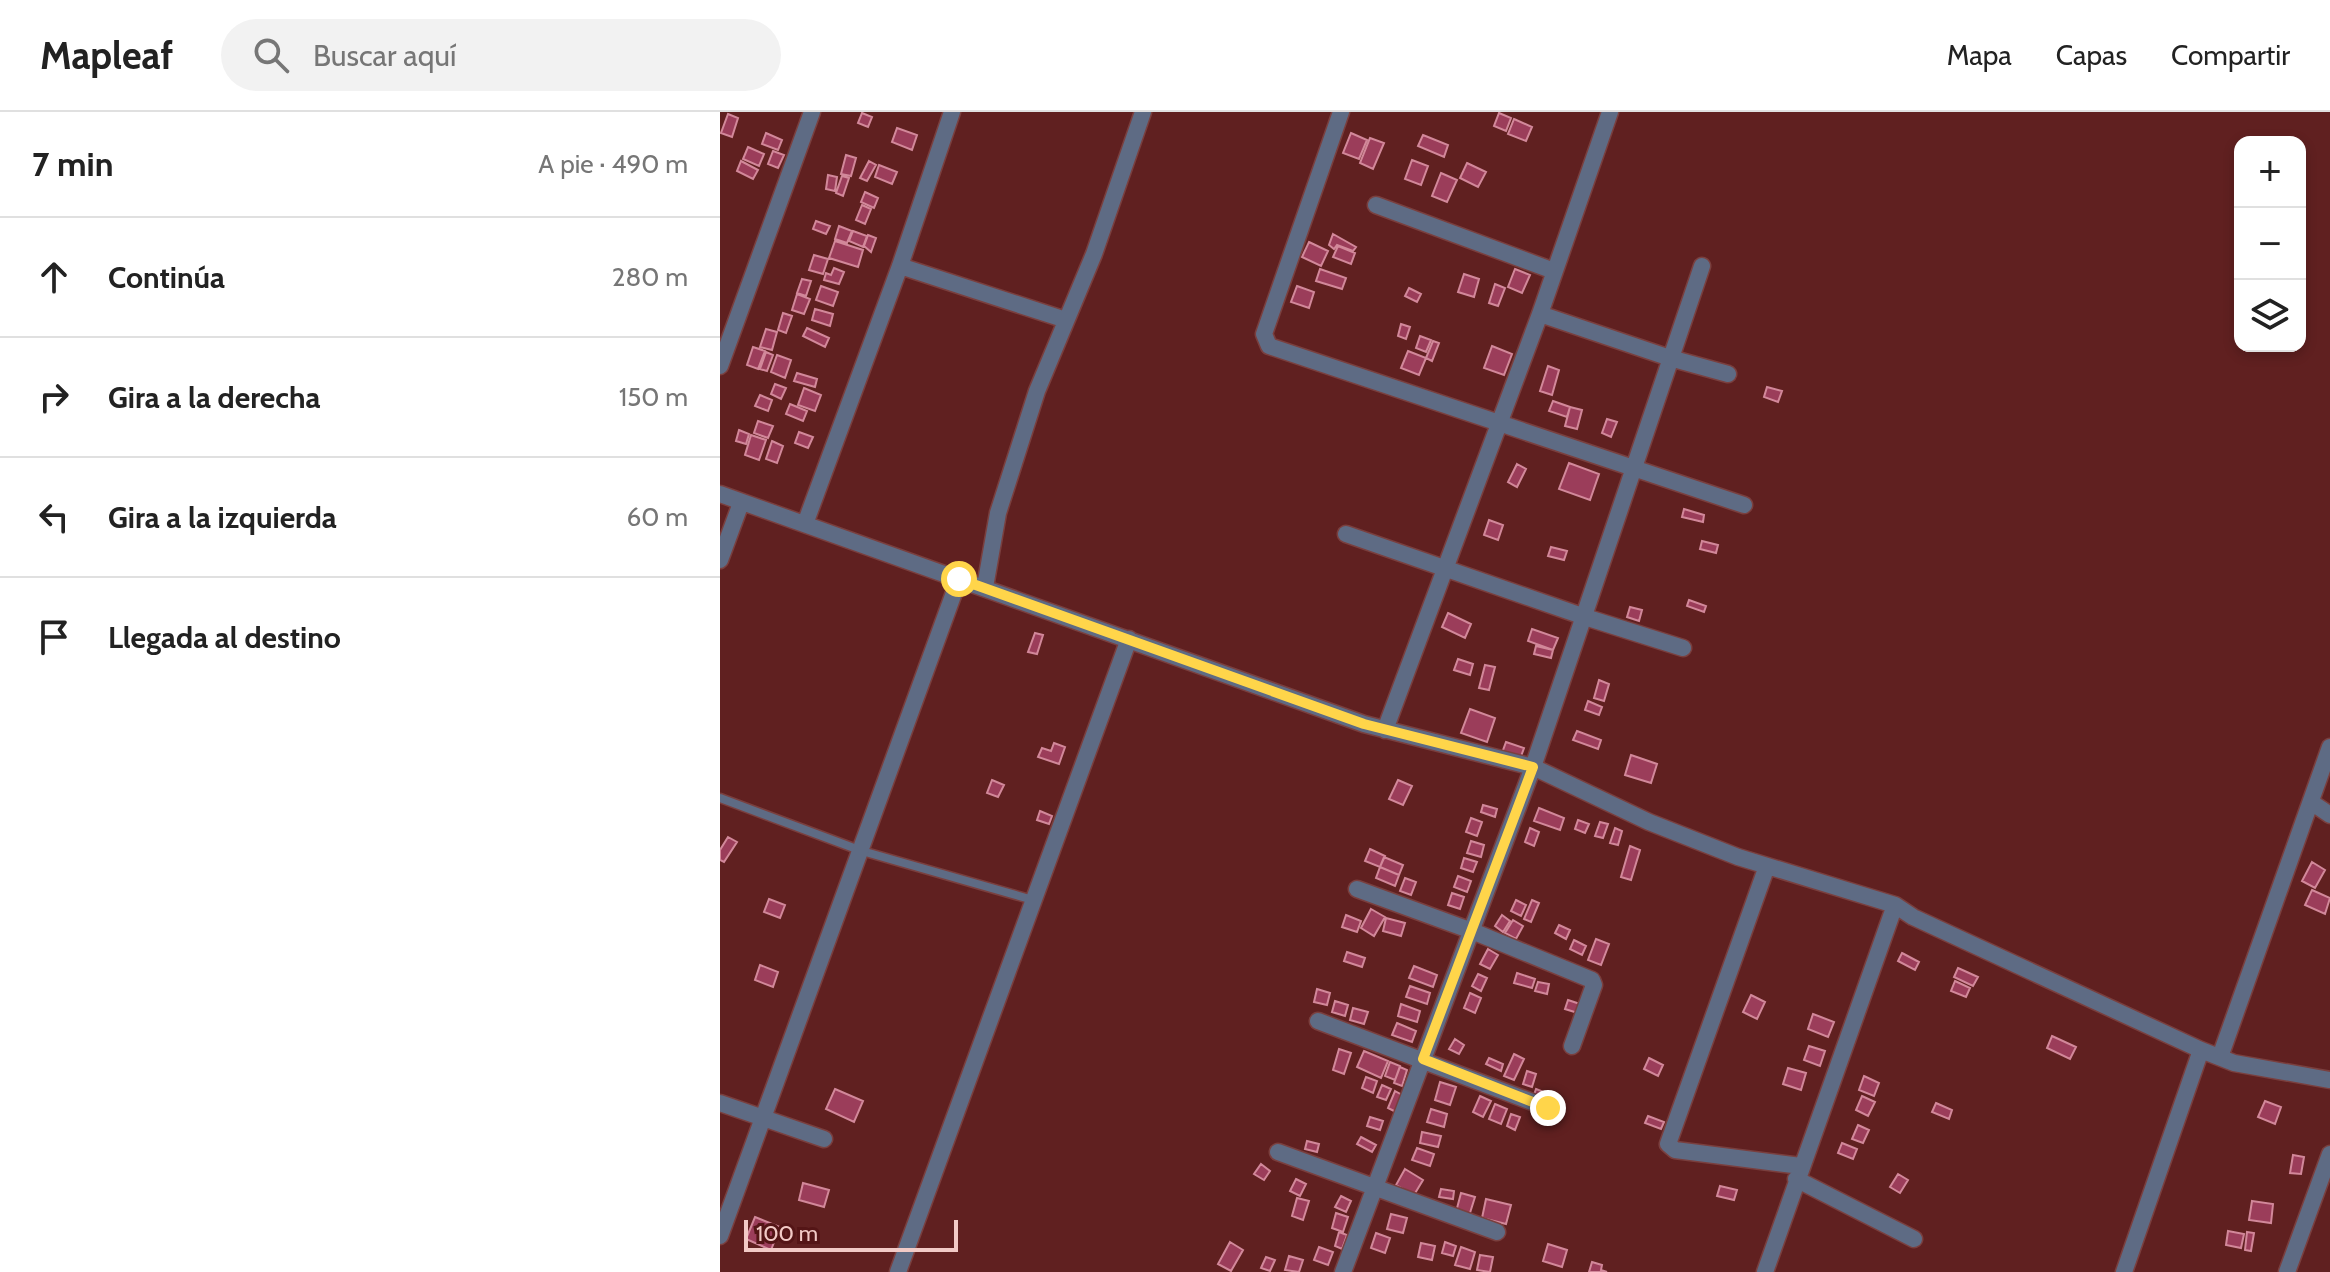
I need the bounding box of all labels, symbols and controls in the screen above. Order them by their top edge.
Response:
search box [221,19,781,91]
text: Mapleaf [40,32,173,79]
icon: search [249,33,293,77]
text: Buscar aquí [313,37,456,74]
text: Mapa [1947,38,2012,72]
text: Capas [2056,38,2127,72]
text: Compartir [2171,38,2290,72]
map controls [2234,136,2306,352]
button: + [2234,136,2306,208]
text: 7 min [32,143,113,185]
text: A pie · 490 m [538,148,688,180]
button: − [2234,208,2306,280]
icon: ahead [32,255,76,299]
text: Continúa [108,259,225,296]
text: 280 m [612,261,688,293]
button: layers [2234,280,2306,352]
icon: right [32,375,76,419]
text: Gira a la derecha [108,379,320,416]
text: 150 m [619,381,688,413]
icon: left [32,495,76,539]
text: Gira a la izquierda [108,499,337,536]
text: 60 m [626,501,688,533]
route start [941,561,977,597]
icon: arrive [32,615,76,659]
text: Llegada al destino [108,619,341,656]
route end [1530,1090,1566,1126]
scale bar [744,1216,958,1252]
text: 100 m [756,1220,818,1247]

